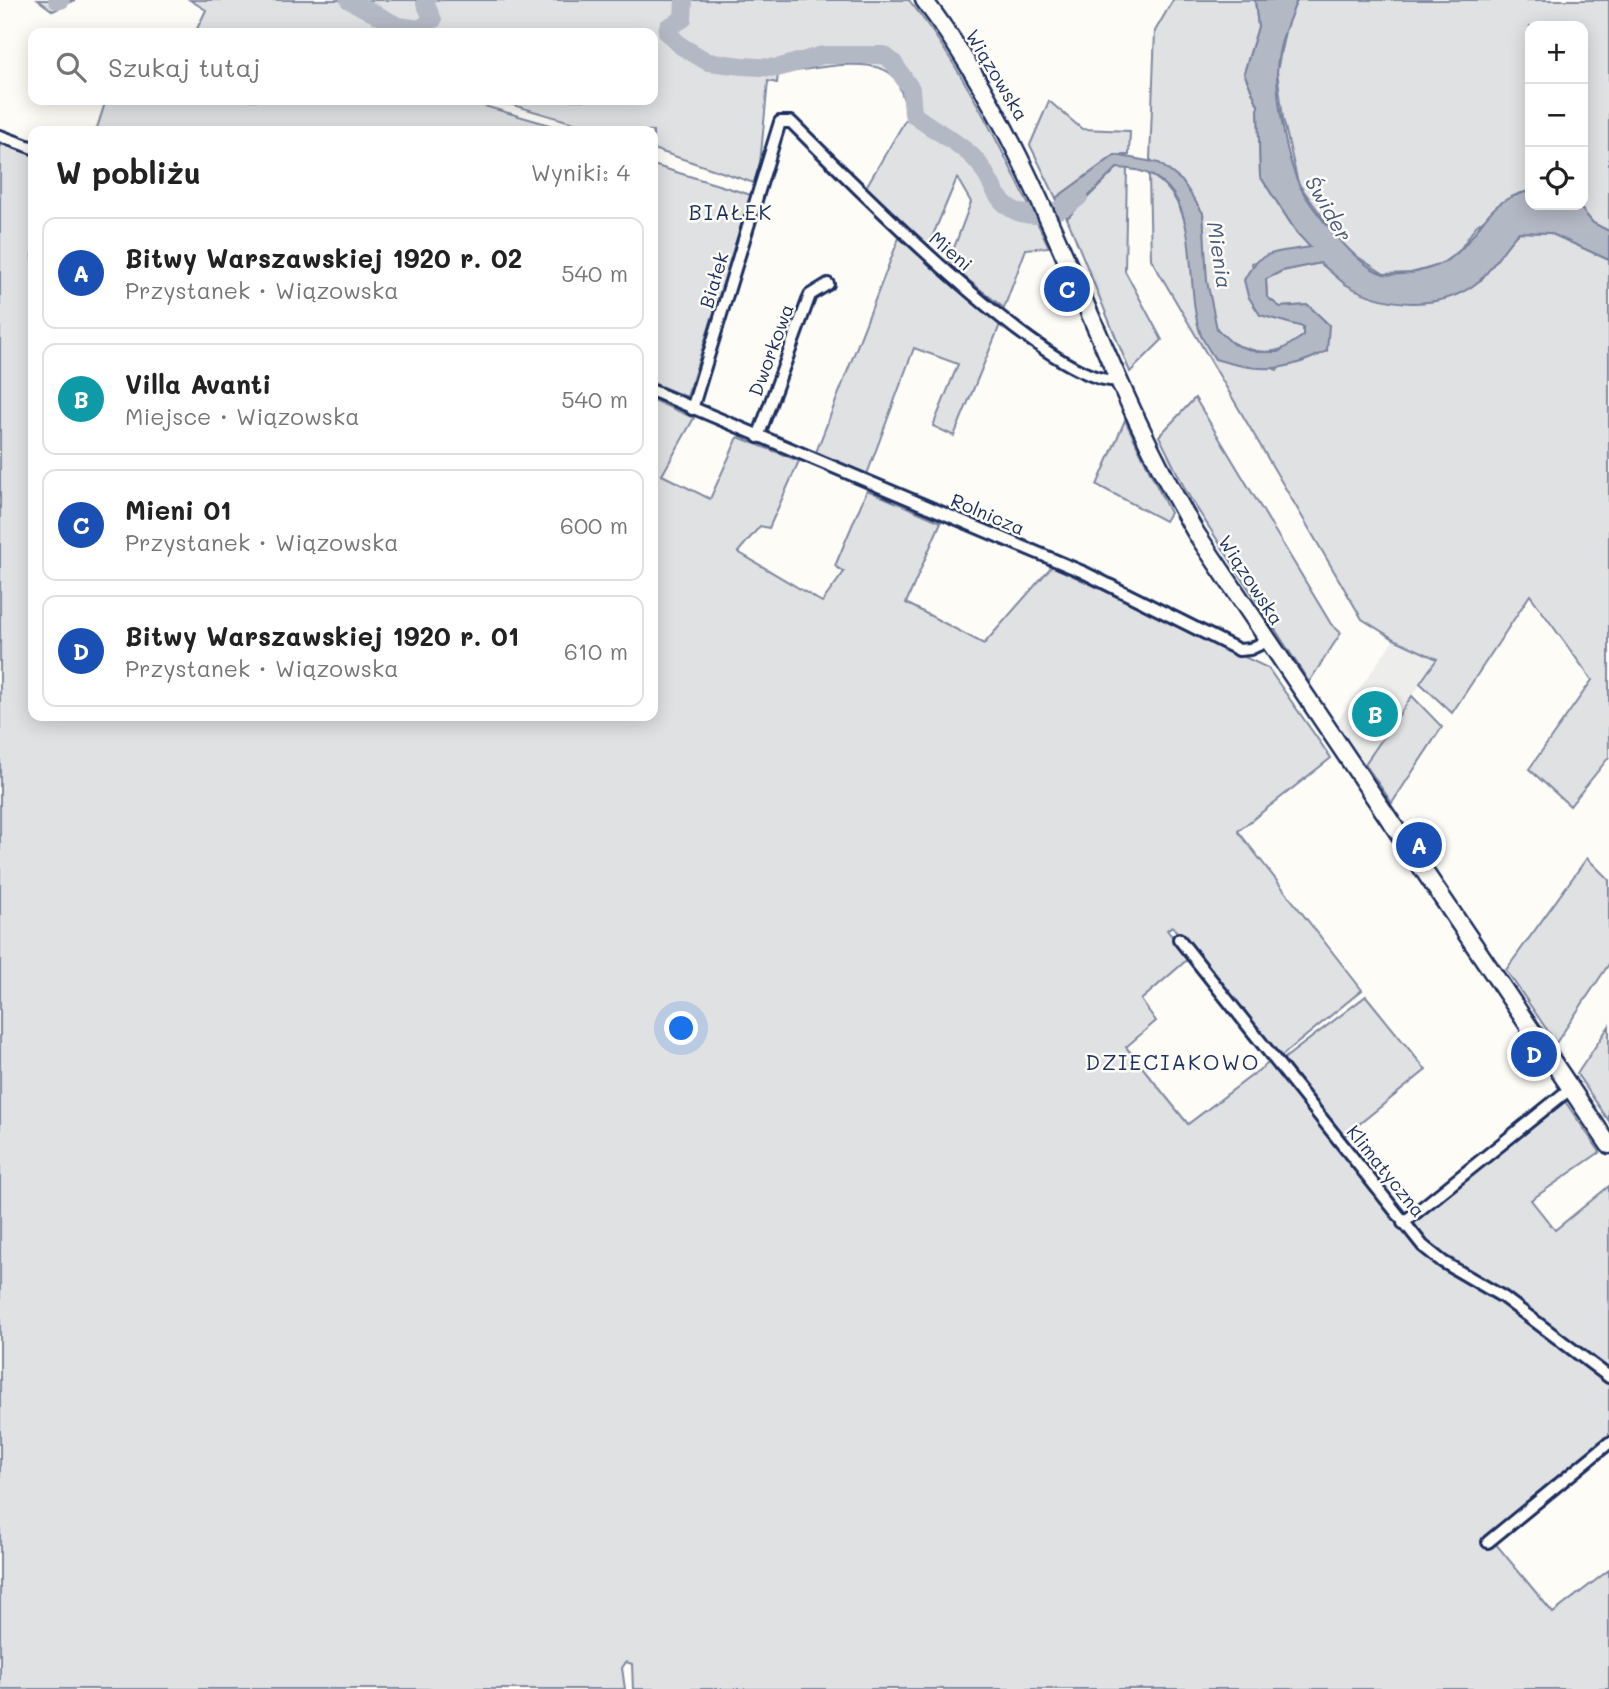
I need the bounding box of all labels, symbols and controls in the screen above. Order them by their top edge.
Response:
map controls [1525,21,1588,210]
button: + [1525,21,1588,84]
street label: Wiązowska [960,25,1034,125]
search box [28,28,658,105]
icon: search [52,48,90,86]
text: Szukaj tutaj [108,50,260,84]
button: − [1525,84,1588,147]
button: locate [1525,147,1588,210]
text: W pobliżu [56,152,201,192]
text: Wyniki: 4 [531,157,630,187]
water label: Świder [1300,171,1359,246]
district label: BIAŁEK [689,198,773,225]
water label: Mienia [1202,219,1239,290]
street label: Mieni [924,225,978,276]
text: Bitwy Warszawskiej 1920 r. 02 [125,241,522,275]
street label: Białek [693,249,734,311]
text: A [73,258,89,288]
text: 540 m [561,258,628,288]
pin: C [1044,263,1090,315]
text: Przystanek · Wiązowska [125,275,399,305]
street label: Dworkowa [742,300,799,399]
text: Villa Avanti [125,367,271,401]
text: B [73,384,89,414]
text: 540 m [561,384,628,414]
text: Miejsce · Wiązowska [125,401,360,431]
street label: Rolnicza [947,487,1029,540]
text: Mieni 01 [125,493,232,527]
text: C [72,510,90,540]
text: 600 m [560,510,628,540]
text: Przystanek · Wiązowska [125,527,399,557]
street label: Wiązowska [1213,530,1290,629]
text: Bitwy Warszawskiej 1920 r. 01 [125,619,519,653]
text: D [73,636,89,666]
text: 610 m [564,636,628,666]
text: Przystanek · Wiązowska [125,653,399,683]
pin: B [1352,688,1398,740]
pin: A [1396,819,1442,871]
your location [664,1011,698,1045]
pin: D [1511,1028,1557,1080]
district label: DZIECIAKOWO [1086,1048,1260,1075]
street label: Klimatyczna [1342,1119,1431,1222]

